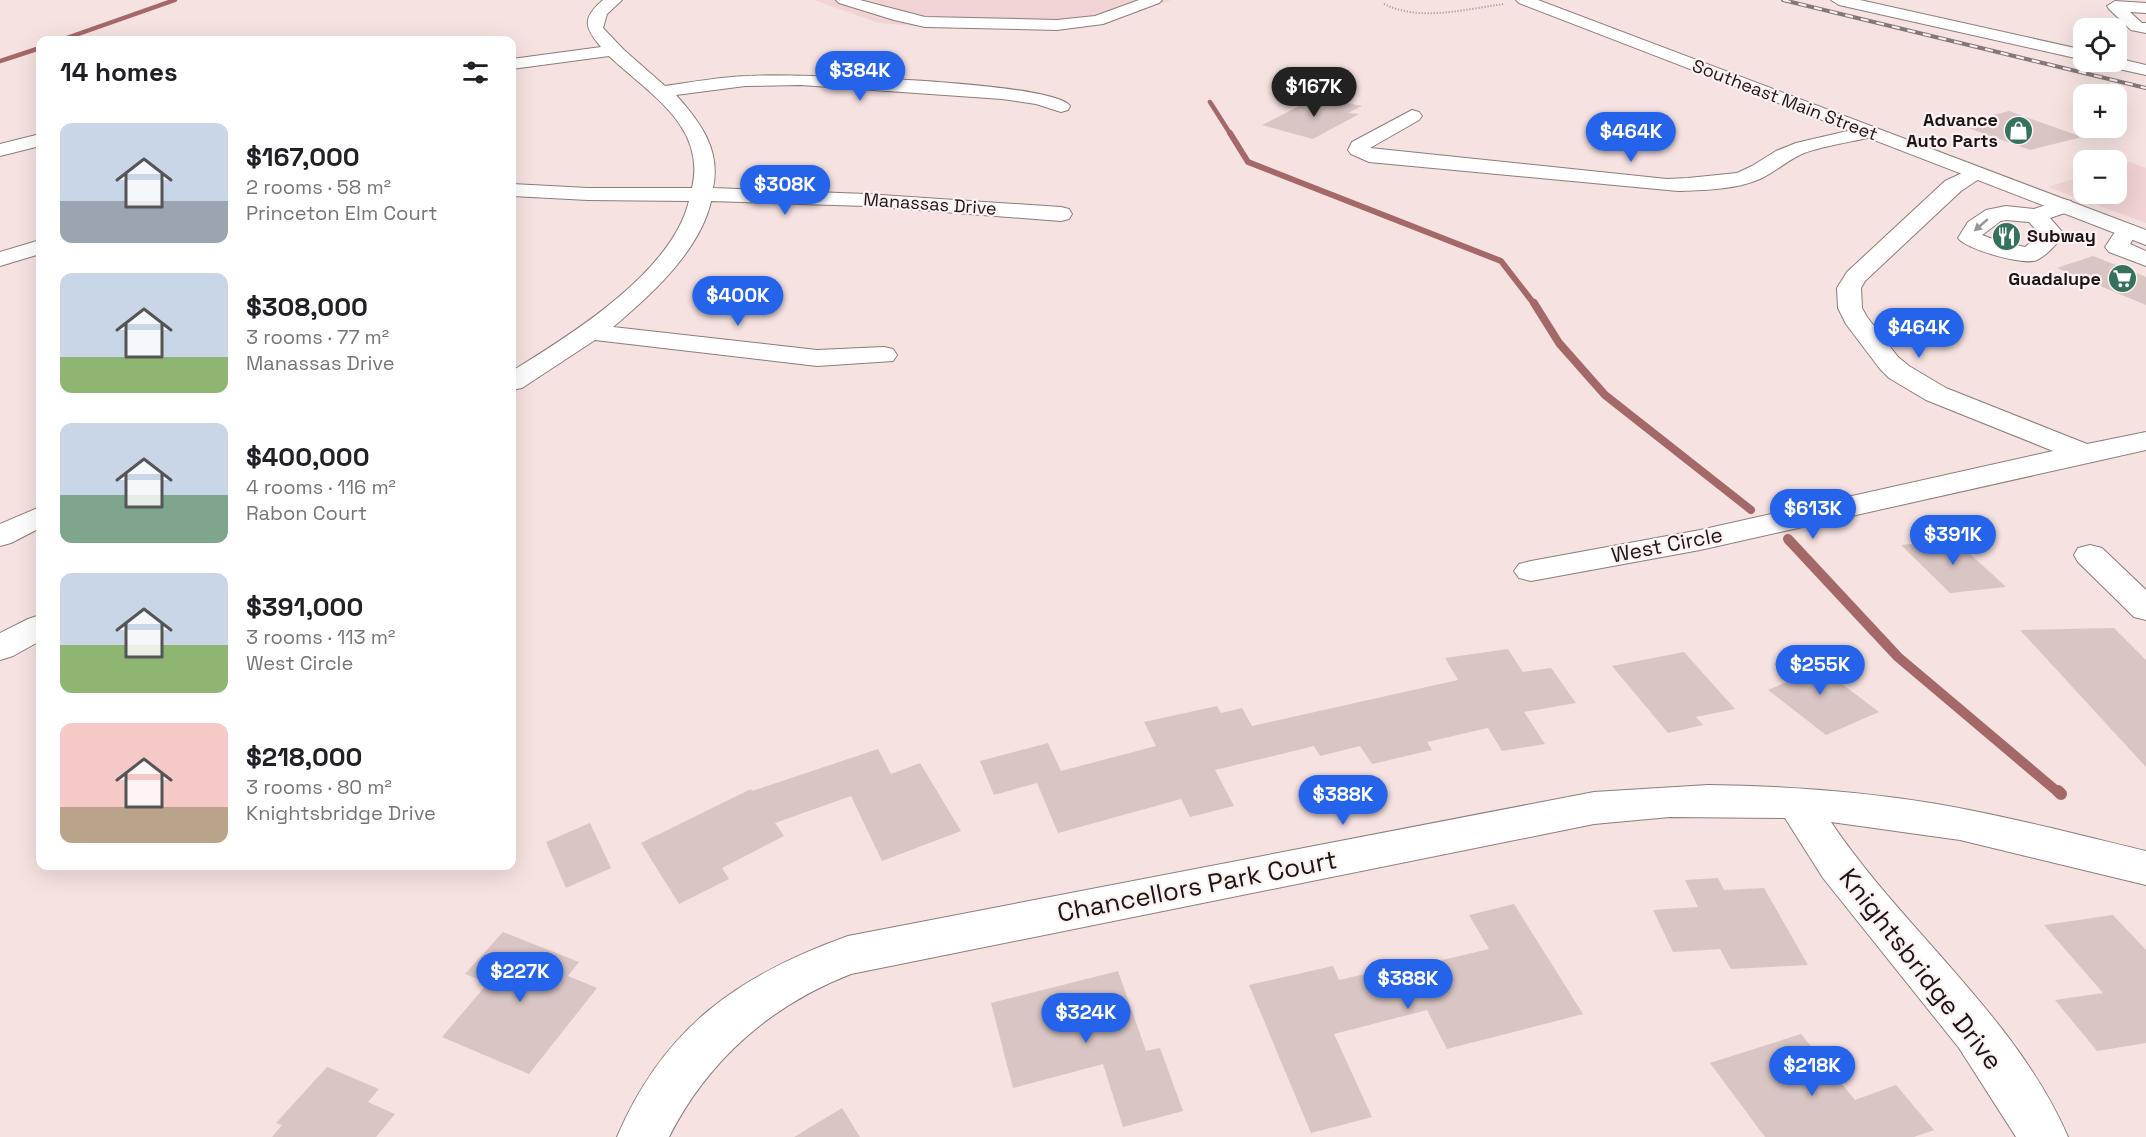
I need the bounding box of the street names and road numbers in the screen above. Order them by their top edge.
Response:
street label: Southeast Main Street [1689,54,1881,145]
street label: Manassas Drive [863,187,998,220]
street label: West Circle [1609,521,1725,569]
street label: Chancellors Park Court [1054,842,1340,930]
street label: Knightsbridge Drive [1832,861,2010,1077]

